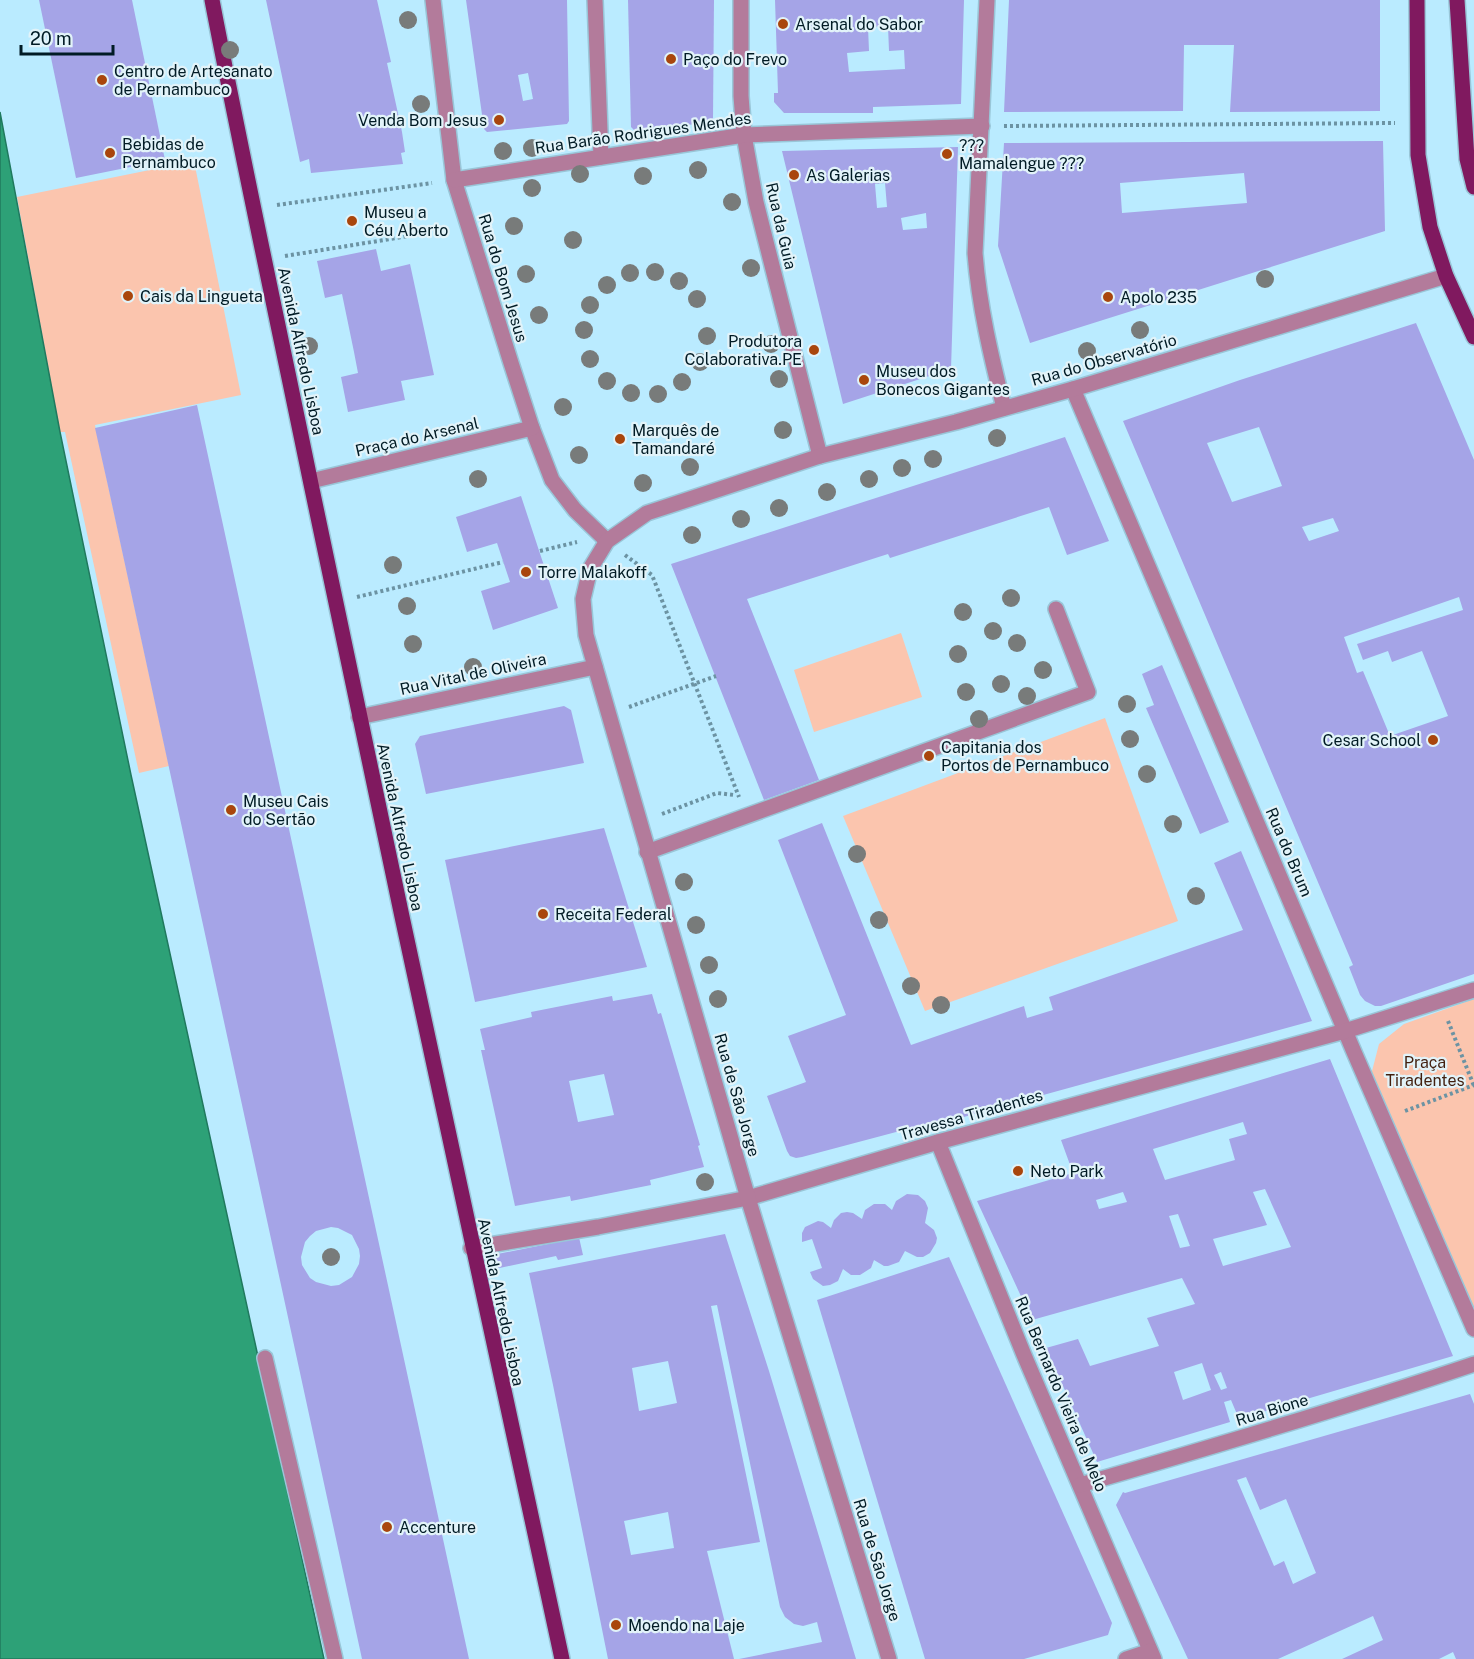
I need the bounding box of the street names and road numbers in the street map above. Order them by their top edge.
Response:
street label: Rua Barão Rodrigues Mendes [534,108,752,158]
street label: Rua da Guia [762,181,800,271]
street label: Rua do Bom Jesus [474,212,532,344]
street label: Avenida Alfredo Lisboa [274,265,328,437]
street label: Rua do Observatório [1029,330,1179,390]
street label: Praça do Arsenal [353,414,481,460]
street label: Rua Vital de Oliveira [398,649,548,699]
street label: Avenida Alfredo Lisboa [373,741,427,913]
street label: Rua do Brum [1262,805,1316,899]
street label: Rua de São Jorge [710,1031,764,1159]
street label: Travessa Tiradentes [897,1085,1045,1145]
street label: Avenida Alfredo Lisboa [474,1216,528,1388]
street label: Rua Bernardo Vieira de Melo [1011,1293,1111,1495]
street label: Rua Bione [1233,1390,1311,1430]
street label: Rua de São Jorge [849,1496,905,1624]

